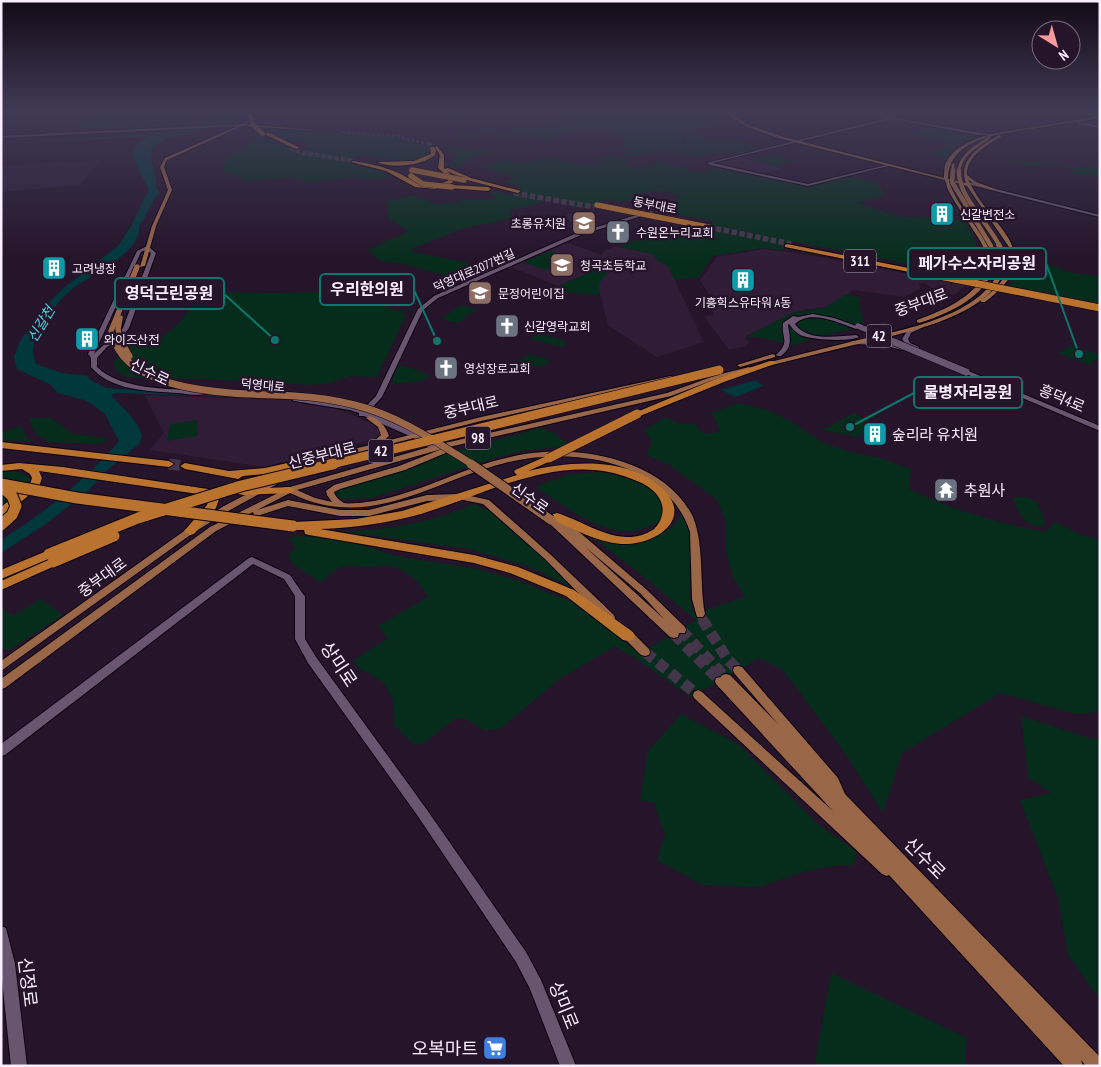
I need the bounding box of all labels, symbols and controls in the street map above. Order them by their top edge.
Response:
north arrow [1031,20,1081,70]
text: N [1055,46,1072,65]
street label: 동부대로 [632,193,678,217]
building icon: 신갈변전소 [929,201,955,227]
place label: 신갈변전소 [960,207,1015,222]
school or university icon: 초롱유치원 [571,210,597,236]
place label: 초롱유치원 [511,216,566,231]
church icon: 수원온누리교회 [605,219,631,245]
place label: 수원온누리교회 [636,225,713,240]
street label: 덕영대로2077번길 [431,245,517,295]
callout: 페가수스자리공원 [908,248,1046,279]
road number: 311 [844,250,876,272]
school or university icon: 청곡초등학교 [549,252,575,278]
text: 페가수스자리공원 [918,253,1036,273]
building icon: 고려냉장 [41,255,67,281]
place label: 청곡초등학교 [580,258,646,273]
place label: 고려냉장 [72,261,116,276]
building icon: 기흥힉스유타워 A동 [730,267,756,293]
callout: 우리한의원 [320,274,414,305]
callout: 영덕근린공원 [115,278,224,309]
text: 우리한의원 [330,279,404,299]
school or university icon: 문정어린이집 [467,280,493,306]
text: 영덕근린공원 [125,283,213,303]
street label: 중부대로 [892,284,950,320]
place label: 문정어린이집 [498,286,564,301]
place label: 기흥힉스유타워 A동 [695,295,791,310]
water label: 신갈천 [23,302,59,345]
church icon: 신갈영락교회 [494,313,520,339]
place label: 신갈영락교회 [524,319,590,334]
road number: 42 [866,324,892,348]
building icon: 와이즈산전 [74,326,100,352]
place label: 와이즈산전 [104,332,159,347]
street label: 신수로 [127,354,173,390]
church icon: 영성장로교회 [433,355,459,381]
place label: 영성장로교회 [464,361,530,376]
street label: 덕영대로 [240,376,286,394]
callout: 물병자리공원 [914,377,1022,408]
street label: 흥덕4로 [1036,380,1088,416]
text: 물병자리공원 [924,382,1012,402]
street label: 중부대로 [442,392,500,422]
building icon: 숲리라 유치원 [862,421,888,447]
place label: 숲리라 유치원 [892,425,978,444]
road number: 98 [466,426,490,449]
street label: 신중부대로 [286,437,358,473]
road number: 42 [368,440,394,462]
temple icon: 추원사 [933,477,959,503]
street label: 신수로 [508,478,552,518]
place label: 추원사 [964,481,1006,500]
street label: 중부대로 [74,553,130,601]
street label: 상미로 [316,637,362,691]
street label: 신수로 [899,832,951,884]
street label: 신정로 [14,956,42,1008]
street label: 상미로 [544,978,584,1032]
supermarket icon: 오복마트 [482,1035,508,1061]
place label: 오복마트 [412,1037,478,1060]

